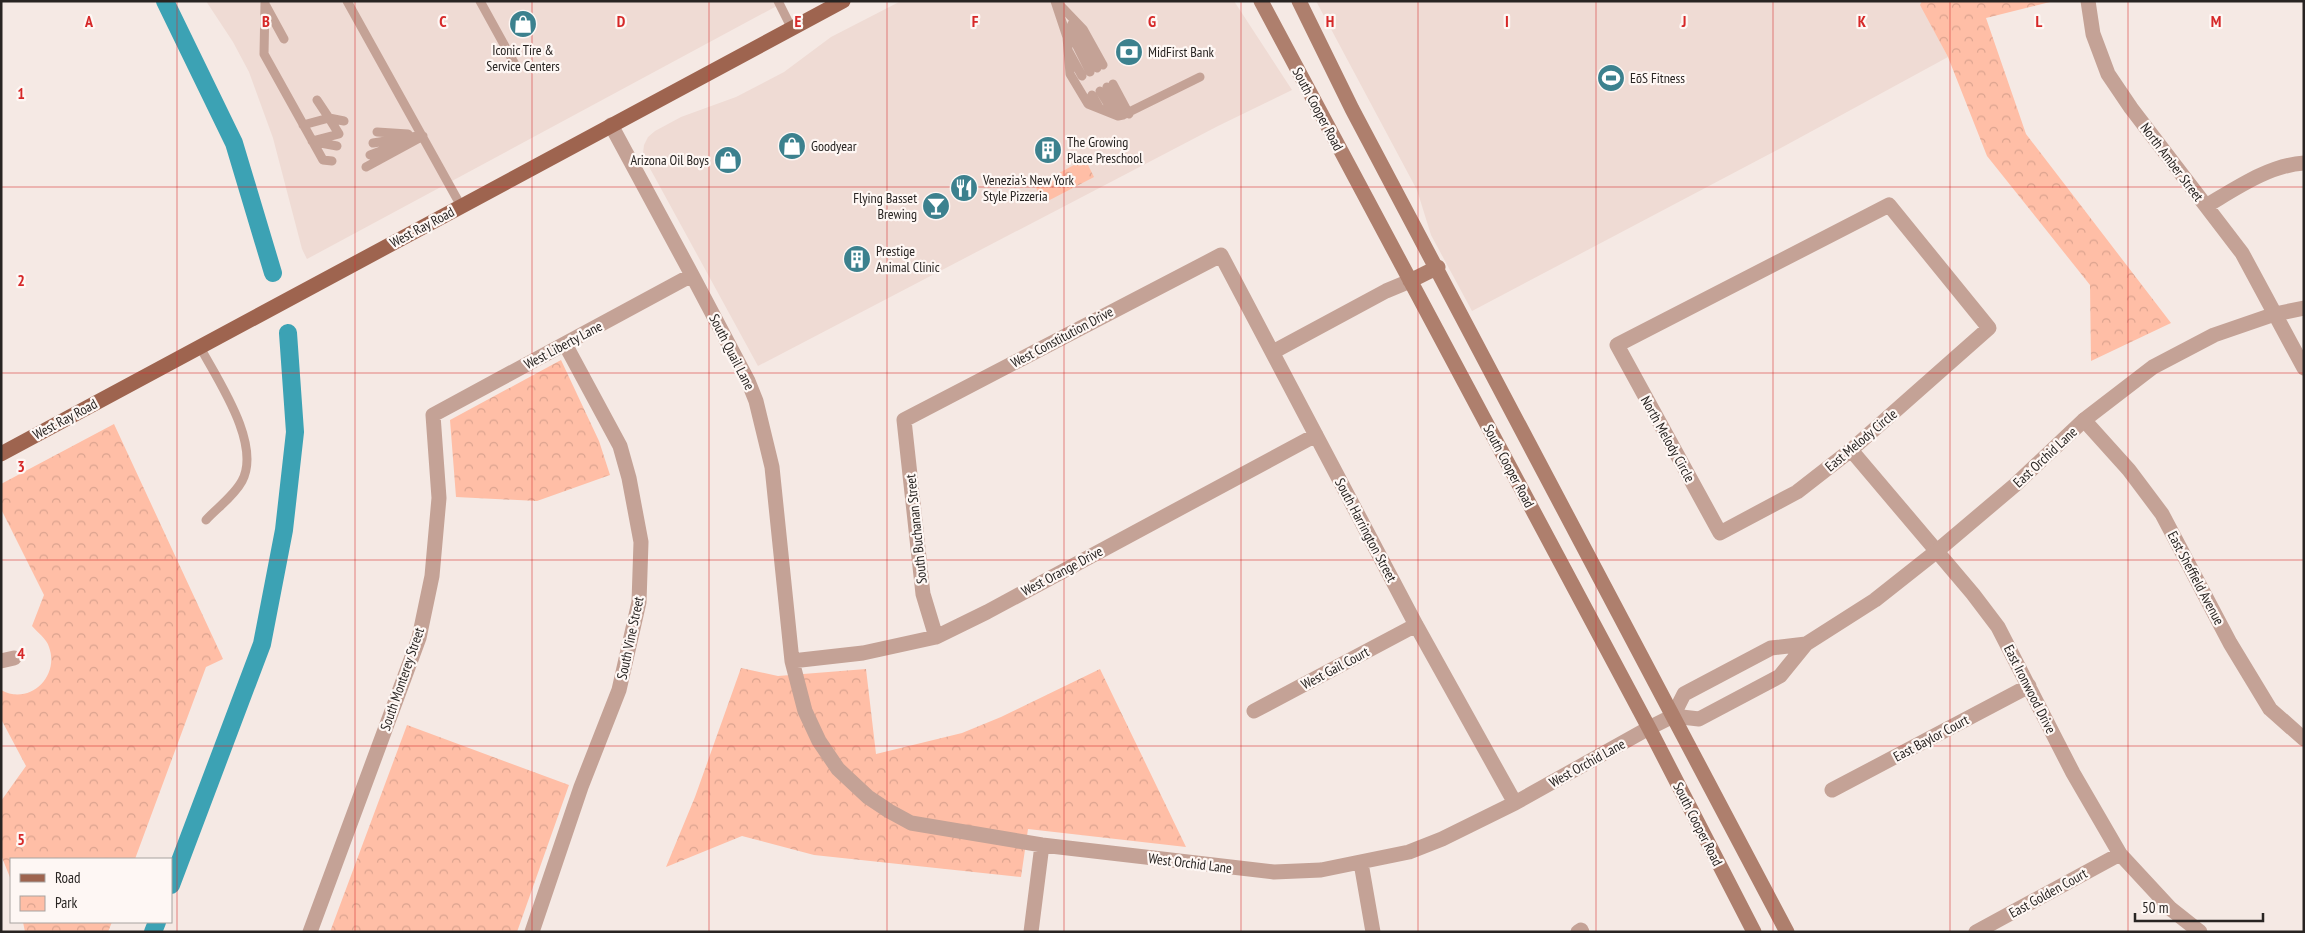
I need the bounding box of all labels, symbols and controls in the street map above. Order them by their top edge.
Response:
shop icon: Iconic Tire & Service Centers [508,9,538,39]
text: A [84,11,94,31]
text: B [262,11,270,31]
text: C [439,11,447,31]
text: D [617,11,626,31]
text: E [795,11,802,31]
text: F [972,11,979,31]
text: G [1148,11,1156,31]
text: H [1326,11,1334,31]
text: I [1505,11,1509,31]
text: J [1681,11,1686,31]
text: K [1858,11,1867,31]
text: L [2036,11,2043,31]
text: M [2211,11,2221,31]
bank icon: MidFirst Bank [1114,37,1144,67]
place label: Iconic Tire & Service Centers [486,41,560,75]
place label: MidFirst Bank [1148,43,1215,61]
sports icon: EōS Fitness [1596,63,1626,93]
street label: South Cooper Road [1289,64,1347,154]
place label: EōS Fitness [1630,69,1685,87]
text: 1 [17,83,25,103]
street label: North Amber Street [2137,119,2207,205]
shop icon: Goodyear [777,131,807,161]
place label: The Growing Place Preschool [1067,133,1143,167]
building icon: The Growing Place Preschool [1033,135,1063,165]
place label: Goodyear [811,137,857,155]
shop icon: Arizona Oil Boys [713,145,743,175]
place label: Arizona Oil Boys [630,151,709,169]
place label: Venezia's New York Style Pizzeria [982,171,1074,205]
restaurant icon: Venezia's New York Style Pizzeria [949,173,979,203]
place label: Flying Basset Brewing [853,189,917,223]
bar icon: Flying Basset Brewing [921,191,951,221]
street label: West Ray Road [387,203,457,251]
place label: Prestige Animal Clinic [876,242,940,276]
building icon: Prestige Animal Clinic [842,244,872,274]
text: 2 [17,270,25,290]
street label: West Constitution Drive [1008,302,1117,372]
street label: South Quail Lane [705,311,759,393]
street label: West Liberty Lane [521,317,605,373]
street label: North Melody Circle [1637,393,1699,486]
street label: West Ray Road [30,395,100,443]
street label: East Melody Circle [1821,405,1901,475]
street label: South Cooper Road [1480,421,1538,511]
street label: East Orchid Lane [2009,423,2081,491]
text: 3 [17,456,25,476]
street label: South Buchanan Street [901,473,931,585]
street label: South Harrington Street [1331,475,1401,585]
street label: East Sheffield Avenue [2164,528,2228,628]
street label: West Orange Drive [1018,542,1106,600]
street label: South Vine Street [612,595,648,681]
street label: South Monterey Street [376,625,428,733]
street label: East Ironwood Drive [2000,642,2060,737]
text: 4 [17,643,25,663]
street label: West Gail Court [1298,643,1372,693]
street label: East Baylor Court [1890,711,1972,765]
street label: West Orchid Lane [1546,735,1628,791]
street label: South Cooper Road [1669,779,1727,869]
text: 5 [17,829,25,849]
street label: West Orchid Lane [1147,849,1233,877]
legend [10,858,172,923]
street label: East Golden Court [2006,864,2090,922]
text: Road [55,868,81,887]
scale bar [2135,890,2262,922]
text: Park [55,893,77,912]
text: 50 m [2142,898,2168,917]

